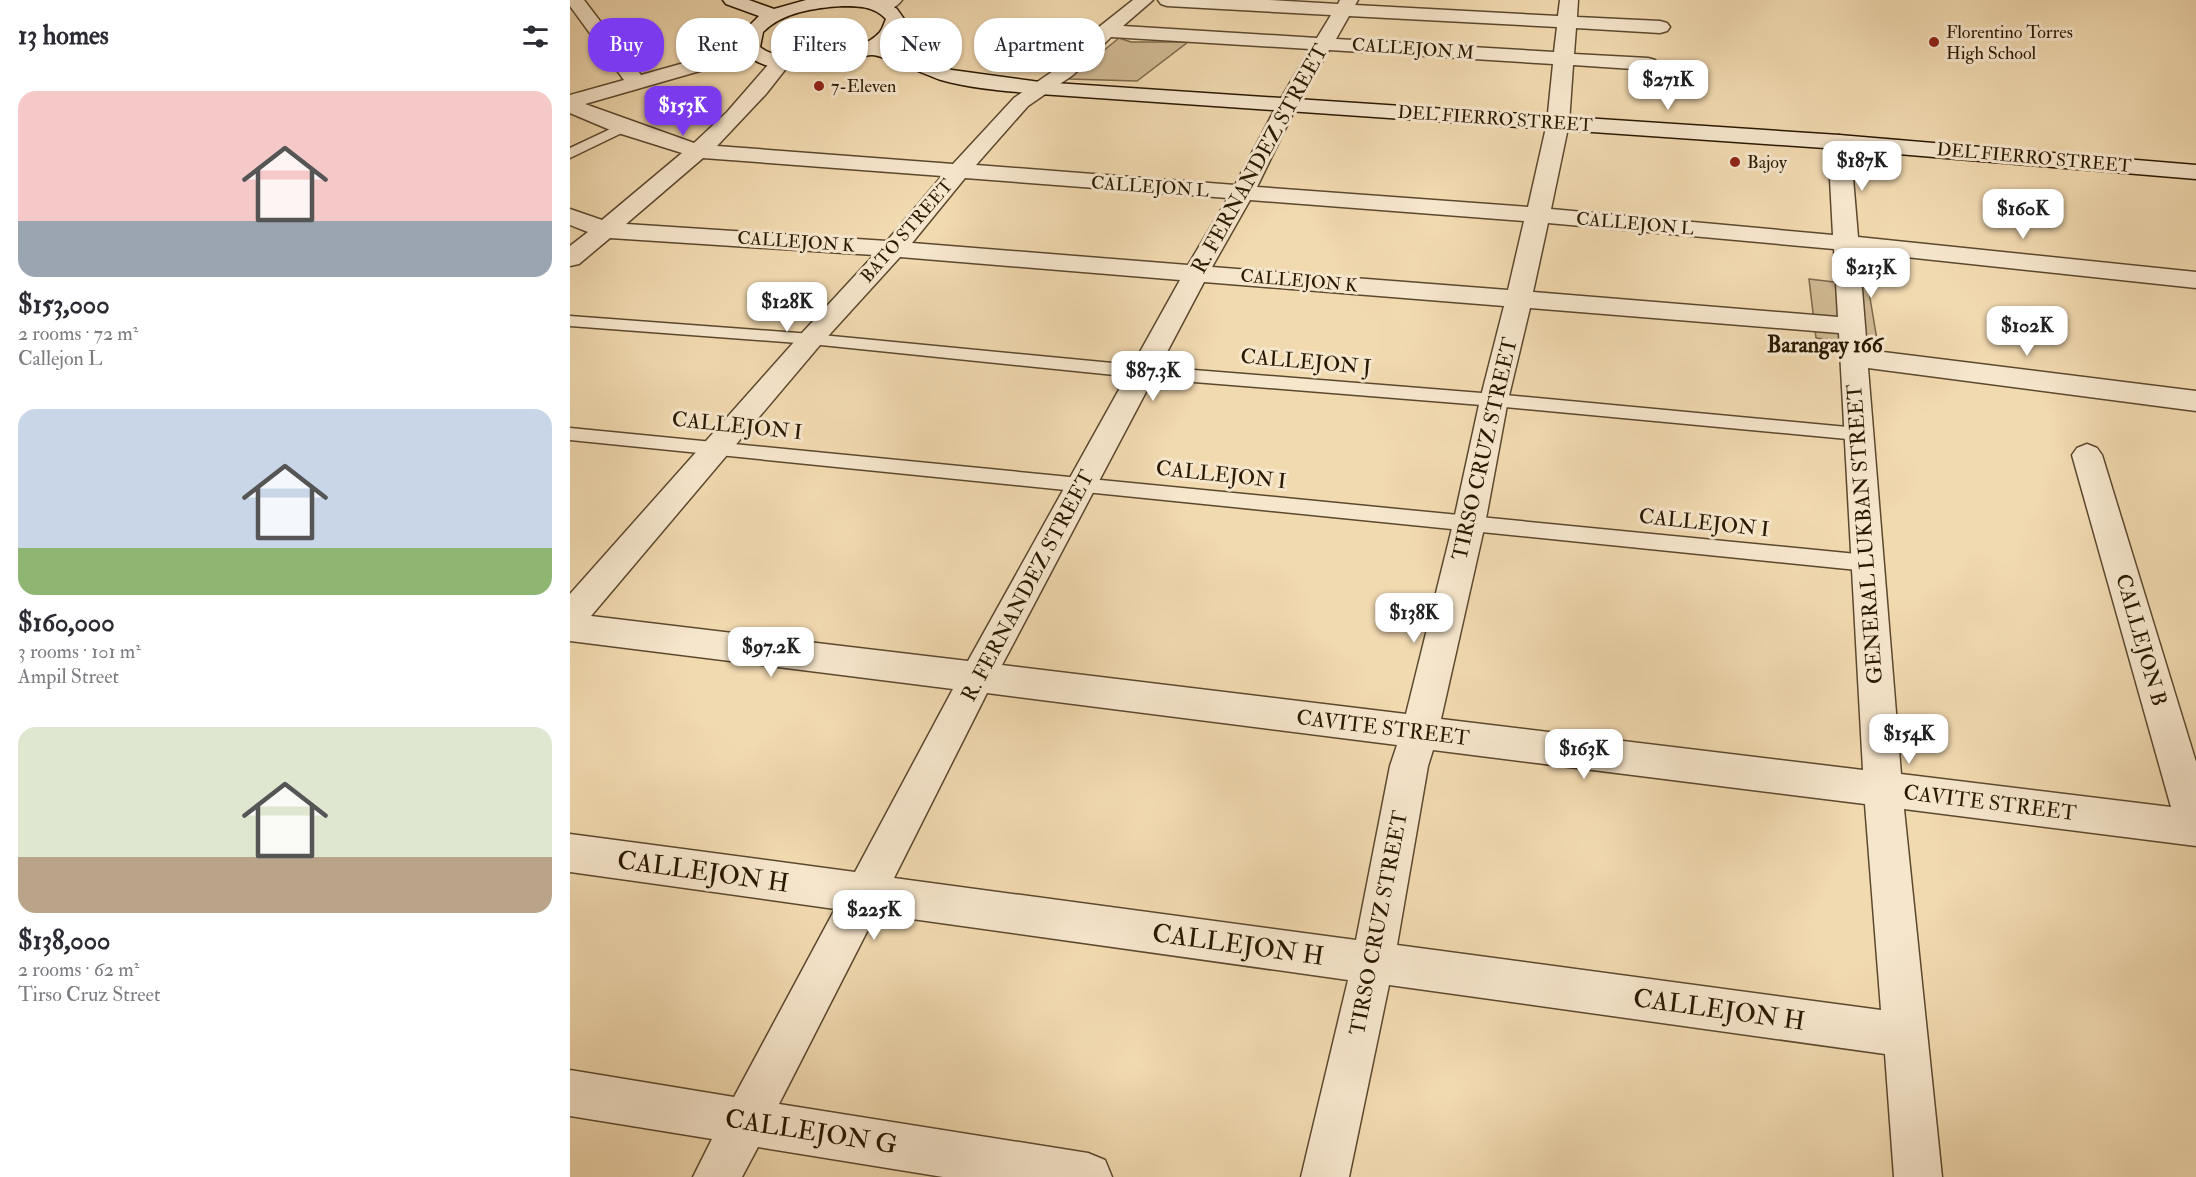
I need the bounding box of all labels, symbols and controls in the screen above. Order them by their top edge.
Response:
chip: Buy [588,18,664,72]
chip: Rent [676,18,759,72]
chip: Filters [771,18,868,72]
chip: New [880,18,962,72]
chip: Apartment [974,18,1105,72]
text: 13 homes [18,20,109,52]
icon: filters [519,20,552,53]
place label: Florentino Torres High School [1946,21,2073,65]
street label: CALLEJON M [1351,33,1475,65]
marker: Florentino Torres High School [1927,35,1941,49]
street label: R. FERNANDEZ STREET [1186,39,1335,278]
pin: $271K [1626,60,1710,111]
text: $271K [1642,67,1694,92]
place label: 7-Eleven [831,75,896,98]
marker: 7-Eleven [812,79,826,93]
pin: $153K [641,86,725,137]
text: $153K [659,93,707,118]
street label: DEL FIERRO STREET [1397,101,1594,137]
icon: home [231,130,339,238]
street label: DEL FIERRO STREET [1936,138,2133,178]
pin: $187K [1820,141,1904,192]
text: $187K [1836,148,1888,173]
place label: Bajoy [1747,151,1788,174]
marker: Bajoy [1728,155,1742,169]
street label: CALLEJON L [1090,171,1210,203]
street label: BATO STREET [856,174,959,288]
pin: $160K [1981,189,2065,240]
text: $160K [1997,196,2049,221]
street label: CALLEJON L [1575,207,1695,241]
street label: CALLEJON K [737,226,856,258]
pin: $213K [1829,248,1913,299]
text: $213K [1846,255,1896,280]
street label: CALLEJON K [1239,264,1359,298]
pin: $128K [745,282,829,333]
text: $153,000 [18,289,110,321]
text: $128K [761,289,813,314]
pin: $102K [1985,306,2069,357]
text: $102K [2001,313,2053,338]
text: 2 rooms · 72 m² [18,321,138,346]
district label: Barangay 166 [1767,331,1885,360]
street label: TIRSO CRUZ STREET [1446,334,1524,563]
street label: CALLEJON J [1239,343,1373,381]
text: Callejon L [18,346,103,371]
pin: $87.3K [1104,351,1202,402]
text: $87.3K [1126,358,1181,383]
street label: GENERAL LUKBAN STREET [1841,383,1889,685]
street label: CALLEJON I [670,406,804,446]
icon: home [231,448,339,556]
street label: CALLEJON I [1154,455,1288,495]
street label: R. FERNANDEZ STREET [955,465,1101,706]
street label: CALLEJON I [1637,503,1771,543]
street label: CALLEJON B [2109,571,2173,709]
pin: $138K [1372,593,1456,644]
text: $138K [1389,600,1439,625]
text: $160,000 [18,607,114,639]
pin: $97.2K [722,627,820,678]
text: $97.2K [742,634,800,659]
text: 3 rooms · 101 m² [18,639,141,664]
text: Ampil Street [18,664,119,689]
street label: CAVITE STREET [1295,704,1471,752]
pin: $154K [1867,714,1951,765]
text: $154K [1883,721,1935,746]
pin: $163K [1542,729,1626,780]
text: $163K [1559,736,1609,761]
icon: home [231,766,339,874]
street label: CAVITE STREET [1902,779,2078,827]
street label: TIRSO CRUZ STREET [1344,808,1414,1038]
street label: CALLEJON H [615,844,791,900]
pin: $225K [832,890,916,941]
text: $225K [847,897,901,922]
street label: CALLEJON H [1150,917,1326,973]
text: $138,000 [18,925,110,957]
text: 2 rooms · 62 m² [18,957,139,982]
text: Tirso Cruz Street [18,982,160,1007]
street label: CALLEJON H [1631,982,1807,1038]
street label: CALLEJON G [723,1103,899,1161]

